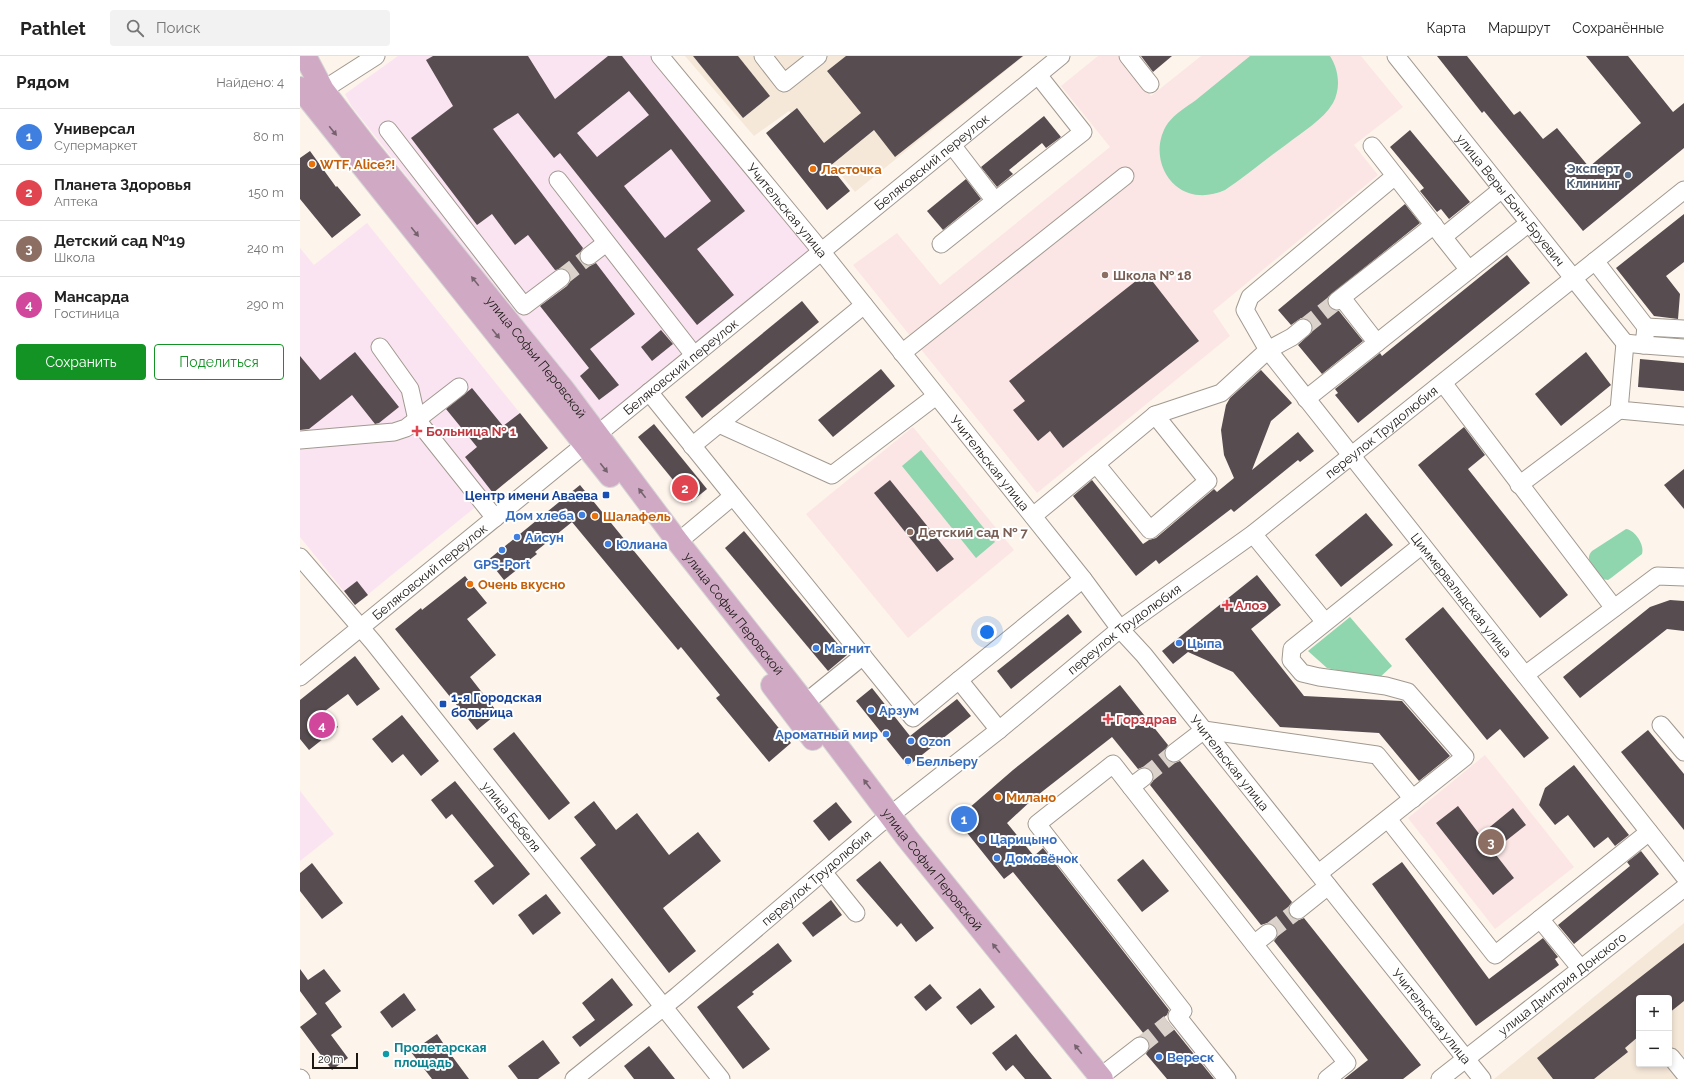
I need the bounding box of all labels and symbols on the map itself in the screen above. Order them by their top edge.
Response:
street label: Беляковский переулок [871,111,992,213]
one-way arrow [329,126,338,137]
street label: улица Веры Бонч-Бруевич [1453,131,1568,269]
place label: WTF, Alice?! [320,157,395,172]
marker: WTF, Alice?! [307,159,317,169]
street label: Учительская улица [744,160,830,261]
place label: Эксперт Клининг [1566,161,1621,191]
place label: Ласточка [821,162,882,177]
marker: Ласточка [808,164,818,174]
marker: Эксперт Клининг [1623,170,1633,180]
one-way arrow [411,227,419,238]
place label: Школа № 18 [1113,268,1192,283]
marker: Школа № 18 [1100,270,1110,280]
one-way arrow [471,275,480,286]
street label: улица Софьи Перовской [483,293,589,421]
street label: Беляковский переулок [620,316,741,418]
one-way arrow [492,328,501,339]
street label: переулок Трудолюбия [1322,383,1441,481]
street label: Учительская улица [947,413,1032,514]
place label: Больница № 1 [426,424,517,439]
marker: Больница № 1 [411,425,423,437]
one-way arrow [600,462,608,473]
pin: 2 [672,473,698,503]
place label: Центр имени Аваева [465,488,599,503]
one-way arrow [638,488,646,499]
marker: Центр имени Аваева [601,490,611,500]
place label: Дом хлеба [505,508,575,523]
place label: Шалафель [603,509,671,524]
marker: Дом хлеба [577,510,587,520]
marker: Шалафель [590,511,600,521]
street label: Беляковский переулок [369,520,490,623]
place label: Детский сад № 7 [918,525,1029,540]
marker: Детский сад № 7 [905,527,915,537]
place label: Айсун [525,530,564,545]
street label: Циммервальдская улица [1408,530,1515,660]
marker: Айсун [512,532,522,542]
place label: Юлиана [616,537,668,552]
marker: Юлиана [603,539,613,549]
marker: GPS-Port [497,545,507,555]
street label: улица Софьи Перовской [681,549,787,678]
place label: GPS-Port [474,557,530,572]
place label: Очень вкусно [478,577,565,592]
marker: Очень вкусно [465,579,475,589]
street label: переулок Трудолюбия [1065,581,1184,678]
place label: Алоэ [1235,598,1267,613]
marker: Алоэ [1222,600,1232,610]
your location [977,622,997,642]
place label: Цыпа [1187,636,1222,651]
marker: Цыпа [1174,638,1184,648]
place label: Магнит [824,641,871,656]
marker: Магнит [811,643,821,653]
place label: 1-я Городская больница [451,690,542,720]
marker: 1-я Городская больница [438,699,448,709]
place label: Арзум [879,703,919,718]
marker: Арзум [866,705,876,715]
pin: 4 [309,710,335,740]
place label: Горздрав [1116,712,1177,727]
street label: Учительская улица [1187,712,1272,814]
marker: Горздрав [1103,714,1113,724]
place label: Ароматный мир [775,727,878,742]
marker: Ароматный мир [881,729,891,739]
place label: Ozon [919,734,951,749]
marker: Ozon [906,736,916,746]
place label: Белльеру [916,754,978,769]
marker: Белльеру [903,756,913,766]
street label: улица Бебеля [479,778,544,855]
one-way arrow [863,779,871,790]
place label: Милано [1006,790,1056,805]
marker: Милано [993,792,1003,802]
pin: 1 [951,804,977,834]
street label: улица Софьи Перовской [879,805,986,934]
street label: переулок Трудолюбия [759,827,874,929]
pin: 3 [1478,827,1504,857]
place label: Царицыно [990,832,1057,847]
marker: Царицыно [977,834,987,844]
place label: Домовёнок [1005,851,1079,866]
marker: Домовёнок [992,853,1002,863]
street label: улица Дмитрия Донского [1495,929,1629,1039]
one-way arrow [991,942,1000,953]
street label: Учительская улица [1389,966,1474,1067]
place label: Пролетарская площадь [394,1040,487,1070]
one-way arrow [1073,1043,1082,1054]
marker: Пролетарская площадь [381,1049,391,1059]
place label: Вереск [1167,1050,1215,1065]
scale bar [312,1051,358,1070]
marker: Вереск [1154,1052,1164,1062]

